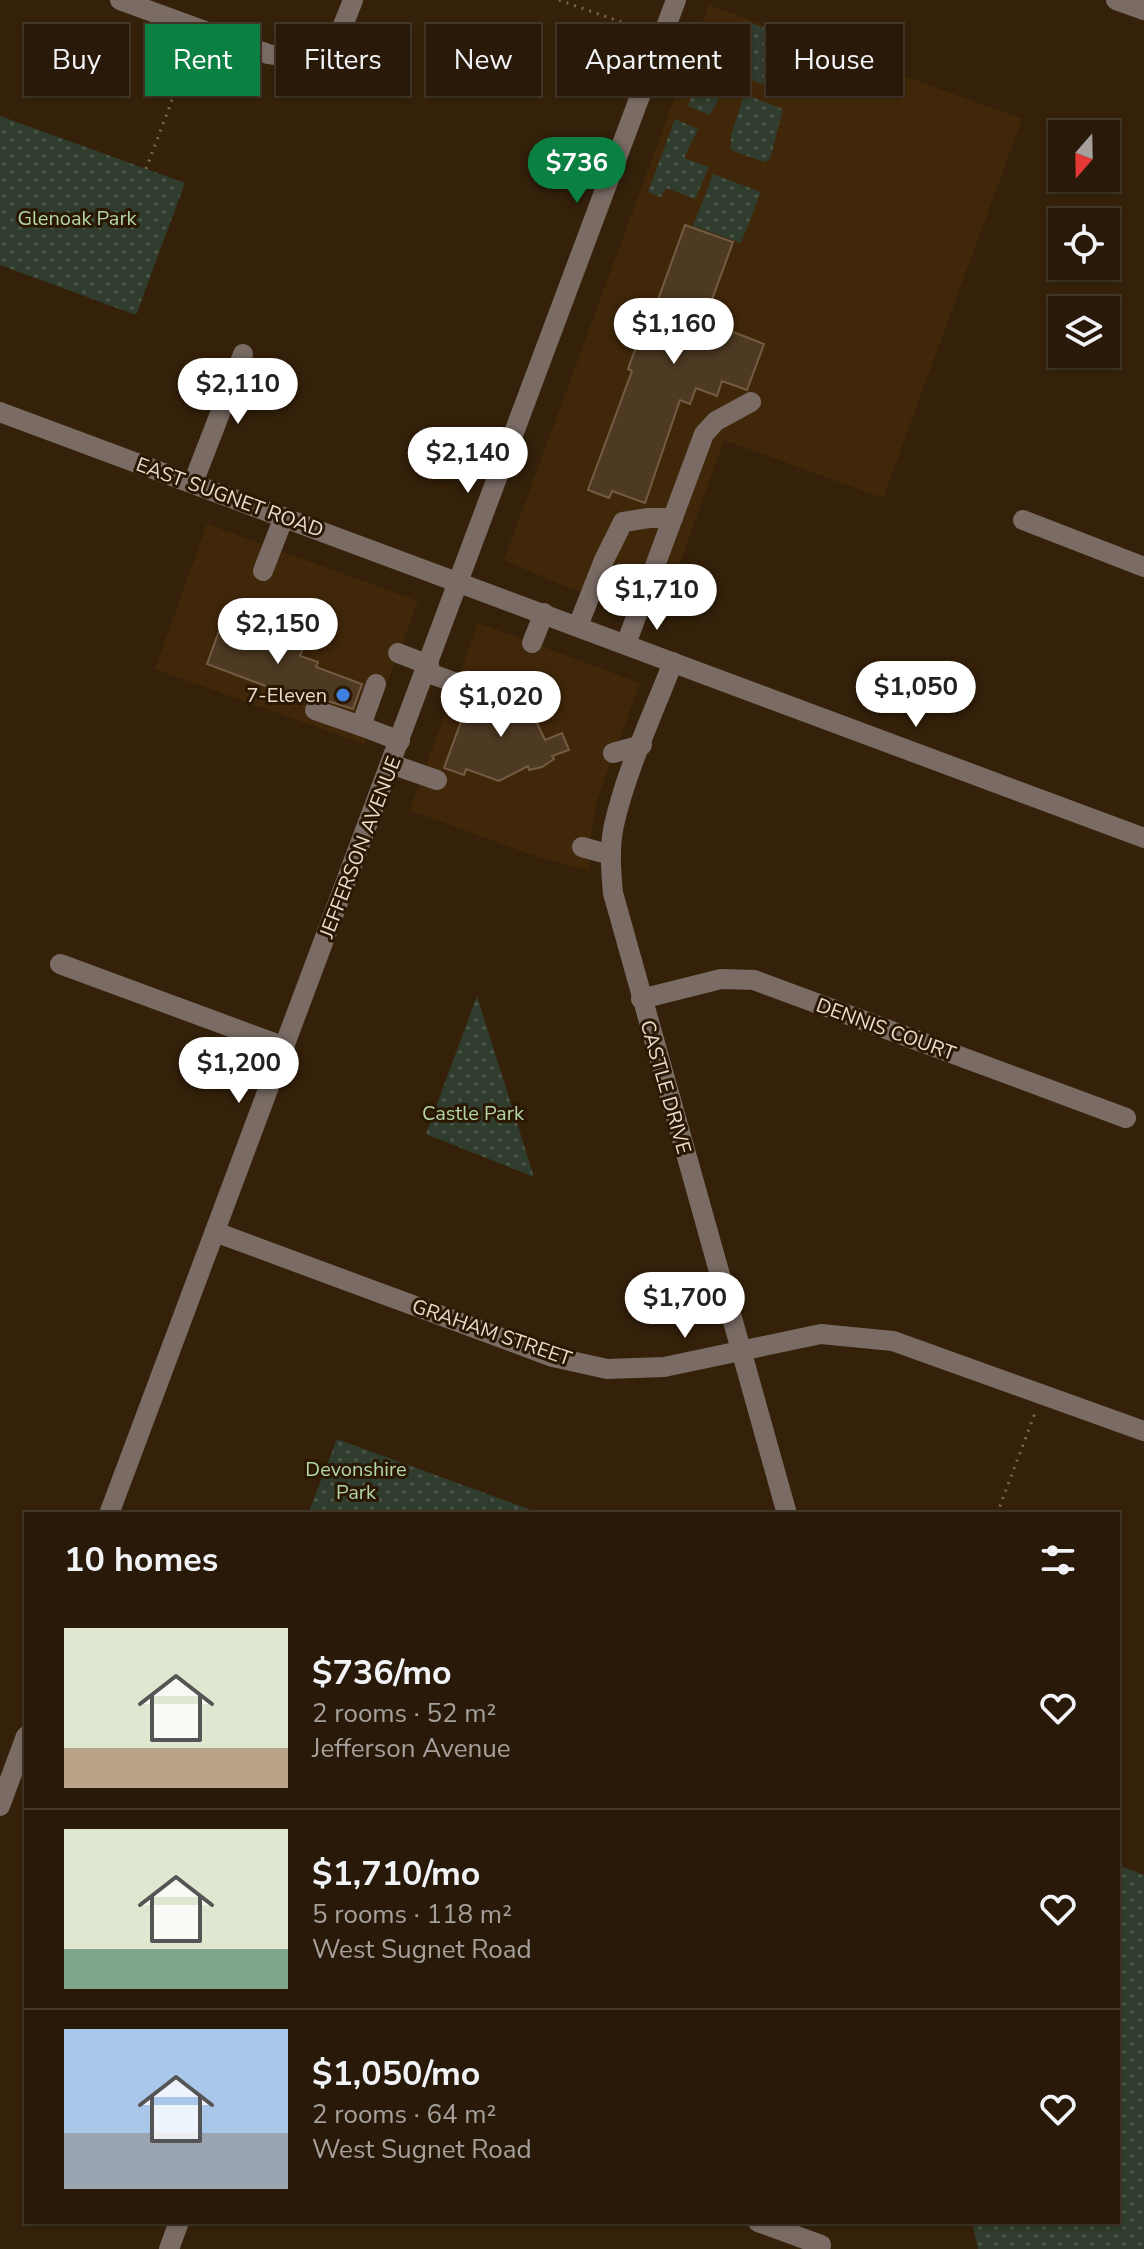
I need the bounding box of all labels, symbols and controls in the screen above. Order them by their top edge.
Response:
chip: Buy [24,24,129,96]
chip: Rent [145,24,260,96]
chip: Filters [276,24,410,96]
chip: New [426,24,541,96]
chip: Apartment [557,24,750,96]
chip: House [766,24,903,96]
north arrow [1048,120,1120,192]
map controls [1048,120,1120,368]
pin: $736 [530,137,624,205]
text: $736 [546,145,608,180]
park label: Glenoak Park [17,205,138,232]
button: locate [1048,208,1120,280]
button: layers [1048,296,1120,368]
pin: $1,160 [609,298,739,366]
text: $1,160 [632,306,716,341]
pin: $2,110 [173,358,303,426]
text: $2,110 [196,366,280,401]
pin: $2,140 [403,427,533,495]
text: $2,140 [426,435,510,470]
street label: EAST SUGNET ROAD [132,451,327,544]
pin: $1,710 [592,564,722,632]
text: $1,710 [615,572,699,607]
pin: $2,150 [213,598,343,666]
text: $2,150 [236,606,320,641]
pin: $1,050 [851,661,981,729]
text: $1,050 [874,669,958,704]
pin: $1,020 [436,671,566,739]
text: $1,020 [459,679,543,714]
place label: 7-Eleven [246,682,327,709]
marker: 7-Eleven [334,686,352,704]
street label: JEFFERSON AVENUE [313,752,408,943]
street label: DENNIS COURT [812,992,959,1067]
street label: CASTLE DRIVE [634,1017,698,1157]
pin: $1,200 [174,1037,304,1105]
text: $1,200 [197,1045,281,1080]
park label: Castle Park [422,1100,525,1127]
pin: $1,700 [620,1272,750,1340]
text: $1,700 [643,1280,727,1315]
street label: GRAHAM STREET [409,1293,575,1372]
park label: Devonshire Park [305,1456,407,1506]
text: 10 homes [64,1537,218,1583]
icon: filters [1036,1538,1080,1582]
text: $736/mo [312,1650,452,1696]
icon: home [128,1660,224,1756]
icon: heart [1036,1686,1080,1730]
text: 2 rooms · 52 m² [312,1696,496,1731]
text: Jefferson Avenue [312,1731,511,1766]
text: $1,710/mo [312,1851,480,1897]
icon: home [128,1861,224,1957]
icon: heart [1036,1887,1080,1931]
text: 5 rooms · 118 m² [312,1897,512,1932]
text: West Sugnet Road [312,1932,532,1967]
text: $1,050/mo [312,2051,480,2097]
icon: home [128,2061,224,2157]
icon: heart [1036,2087,1080,2131]
text: 2 rooms · 64 m² [312,2097,496,2132]
text: West Sugnet Road [312,2132,532,2167]

